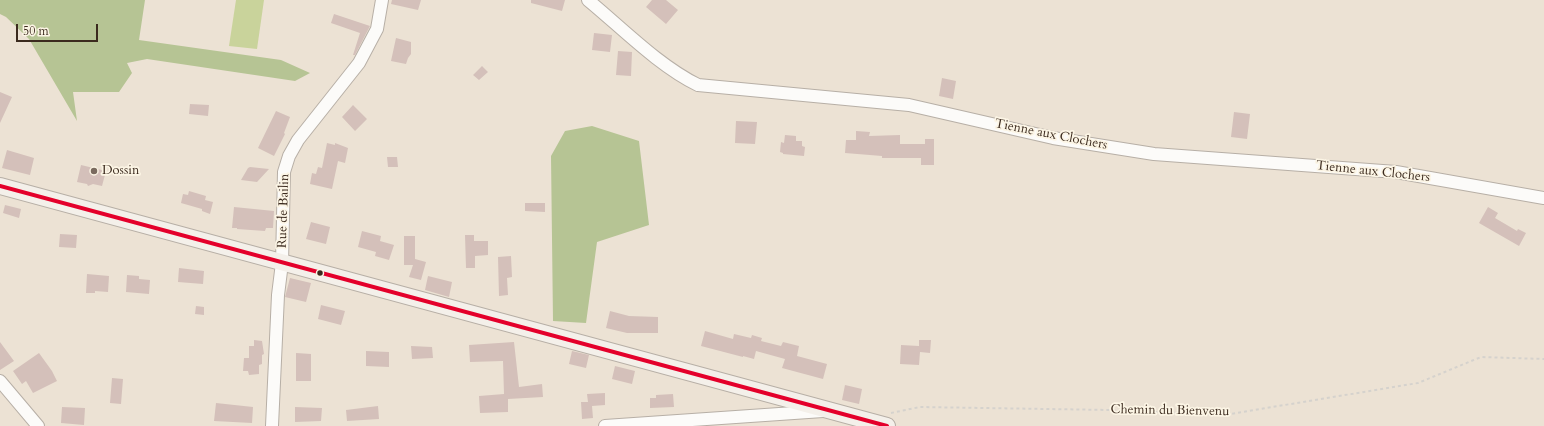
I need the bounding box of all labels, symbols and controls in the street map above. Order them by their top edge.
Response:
scale bar [18,16,100,42]
text: 50 m [23,23,49,39]
street label: Tienne aux Clochers [993,116,1109,154]
street label: Tienne aux Clochers [1315,158,1431,186]
place label: Dossin [102,163,139,179]
marker: Dossin [89,166,99,176]
street label: Rue de Bailin [275,174,293,248]
unlabelled marker [315,268,325,278]
street label: Chemin du Bienvenu [1110,402,1230,420]

